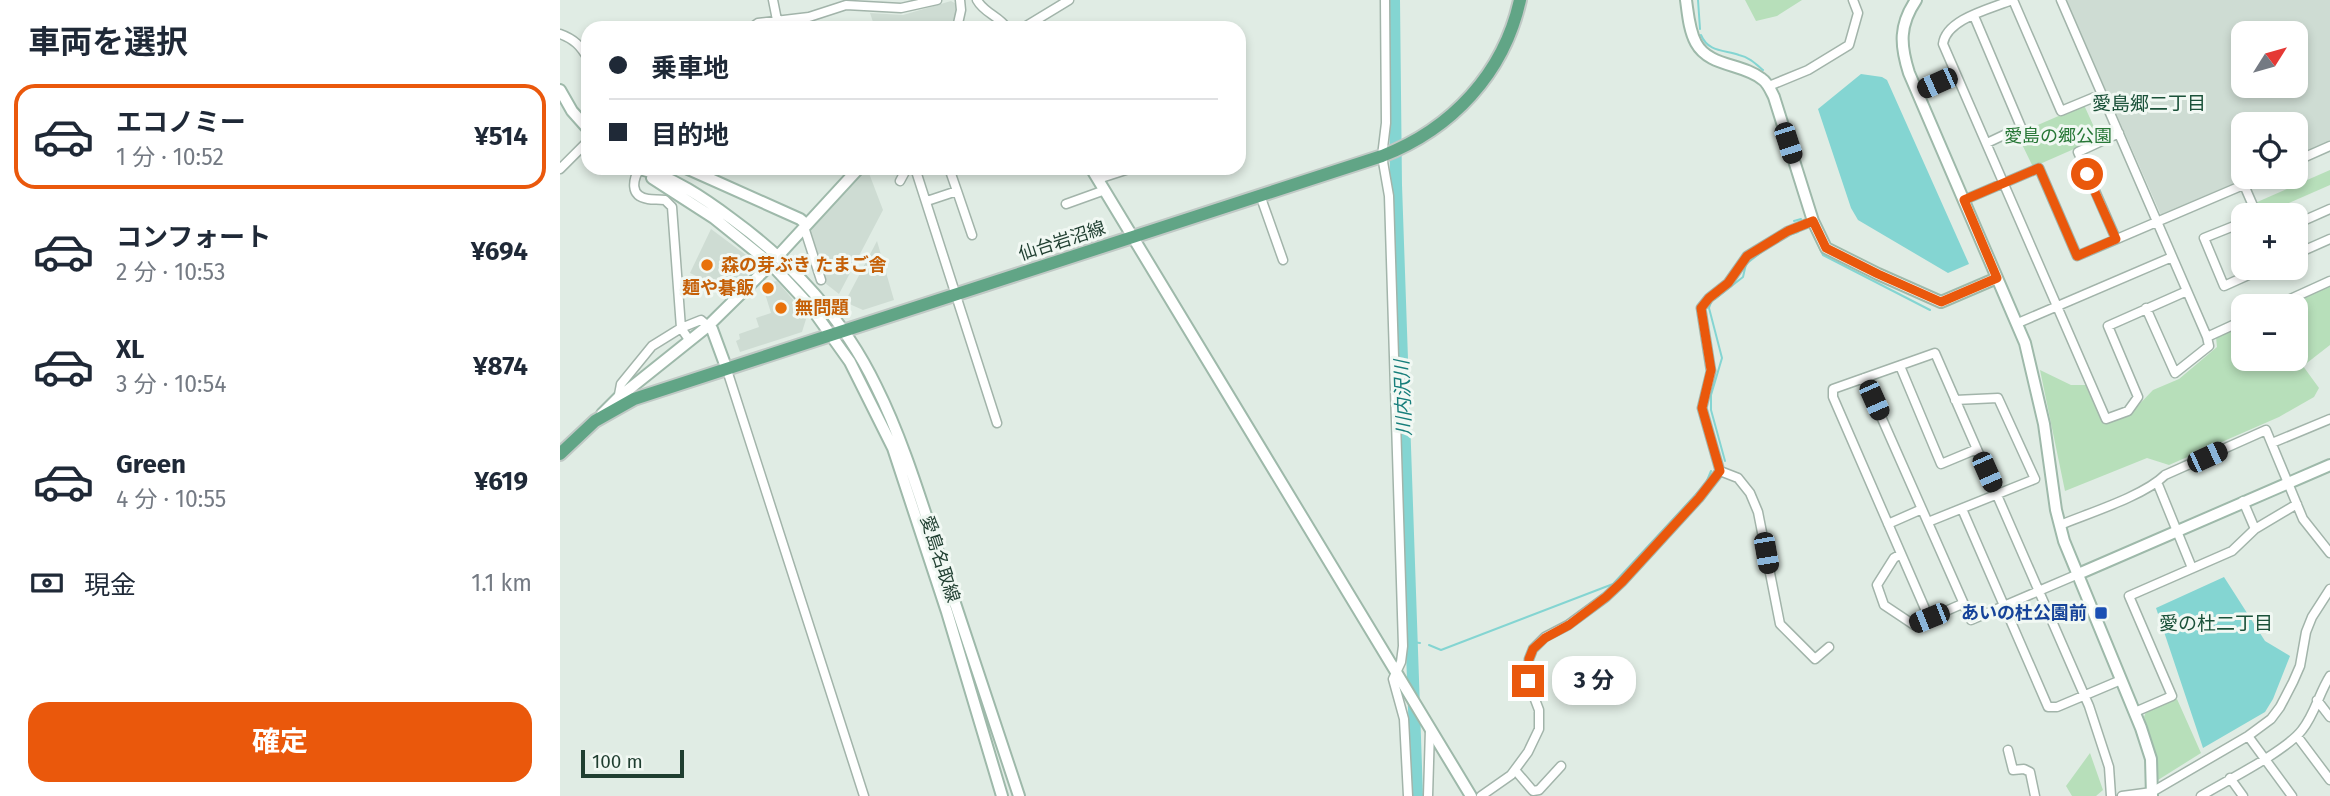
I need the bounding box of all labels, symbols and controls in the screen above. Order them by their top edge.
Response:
north arrow [2231,21,2308,98]
map controls [2231,21,2308,371]
text: 車両を選択 [28,23,188,61]
text: 乗車地 [651,53,729,84]
car [1914,65,1961,101]
district label: 愛島郷二丁目 [2092,92,2206,115]
icon: car [32,105,95,168]
text: エコノミー [116,107,246,138]
button: locate [2231,112,2308,189]
text: 目的地 [651,120,729,151]
car [1772,120,1805,166]
text: ¥514 [474,121,528,152]
park label: 愛島の郷公園 [2004,125,2112,147]
text: 1 分 · 10:52 [116,143,224,171]
route start [2071,158,2103,190]
button: + [2231,203,2308,280]
street label: 仙台岩沼線 [1016,217,1108,265]
icon: car [32,220,95,283]
text: コンフォート [116,222,271,253]
text: ¥694 [471,236,528,267]
place label: 森の芽ぶき たまご舎 [721,254,887,276]
marker: 森の芽ぶき たまご舎 [699,257,715,273]
text: 2 分 · 10:53 [116,258,225,286]
place label: 麺や碁飯 [682,277,754,299]
marker: 麺や碁飯 [760,280,776,296]
button: − [2231,294,2308,371]
place label: 無問題 [795,297,849,319]
marker: 無問題 [773,300,789,316]
text: XL [116,334,144,365]
icon: car [32,335,95,398]
text: ¥874 [473,351,528,382]
water label: 川内沢川 [1390,358,1416,436]
text: 3 分 · 10:54 [116,370,226,398]
car [1856,377,1893,423]
car [2184,439,2231,475]
text: Green [116,449,186,480]
car [1969,449,2006,495]
icon: car [32,450,95,513]
text: ¥619 [474,466,528,497]
text: 4 分 · 10:55 [116,485,226,513]
street label: 愛島名取線 [916,513,964,605]
car [1753,530,1780,576]
icon: cash [28,564,66,602]
text: 1.1 km [471,569,532,597]
text: 現金 [84,570,136,601]
car [1906,600,1953,636]
place label: あいの杜公園前 [1961,602,2087,624]
marker: あいの杜公園前 [2093,605,2109,621]
district label: 愛の杜二丁目 [2159,612,2273,635]
callout: 3 分 [1552,656,1636,706]
route end [1512,665,1544,697]
text: 3 分 [1574,666,1614,694]
button: 確定 [28,702,532,782]
scale bar [581,747,684,779]
text: 100 m [592,750,643,773]

